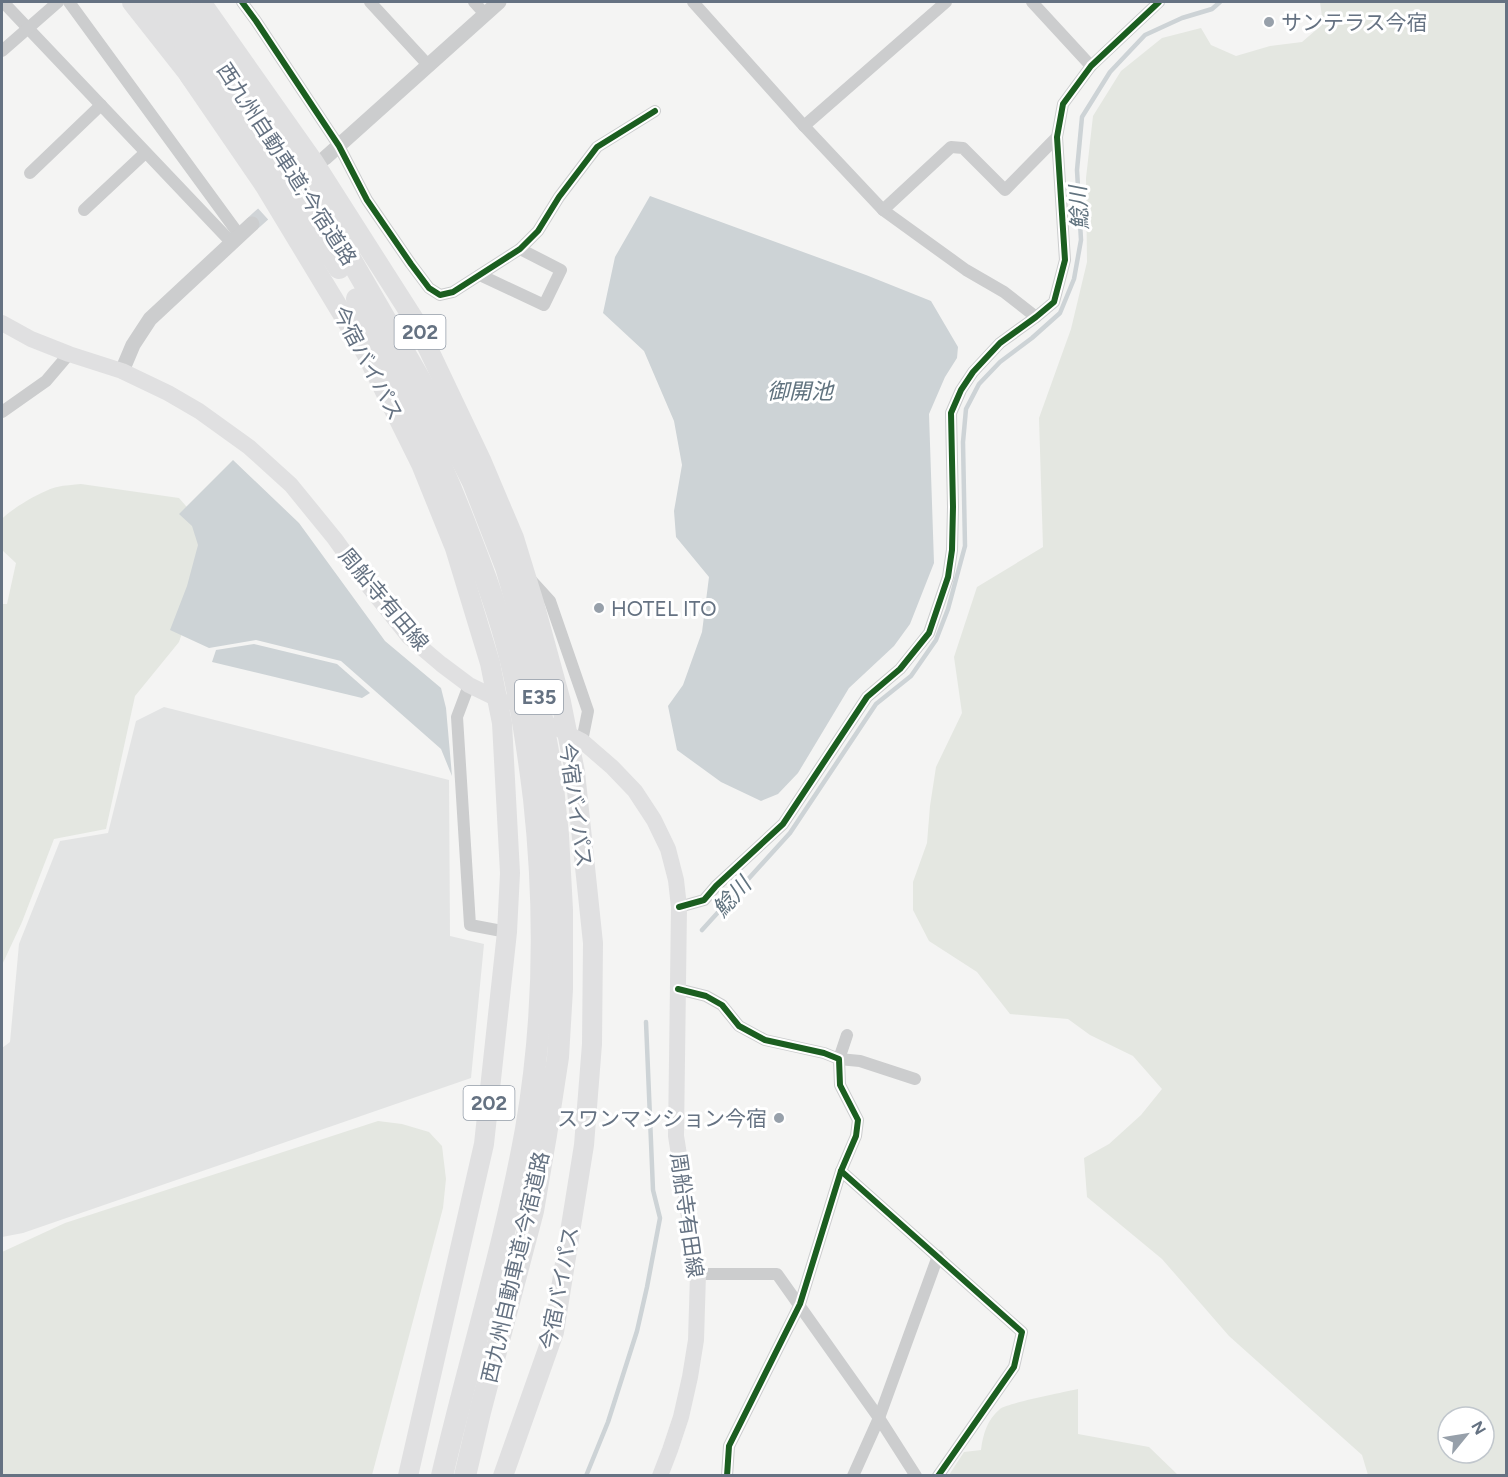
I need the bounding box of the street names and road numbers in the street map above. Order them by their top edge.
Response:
street label: 西九州自動車道;今宿道路 [212,58,362,270]
street label: 今宿バイパス [327,302,409,424]
road number: 202 [394,315,446,349]
street label: 周船寺有田線 [334,543,434,655]
road number: E35 [515,680,563,714]
street label: 今宿バイパス [555,741,597,869]
road number: 202 [464,1086,514,1120]
street label: 西九州自動車道;今宿道路 [476,1149,554,1385]
street label: 周船寺有田線 [666,1151,708,1279]
street label: 今宿バイパス [535,1224,583,1352]

